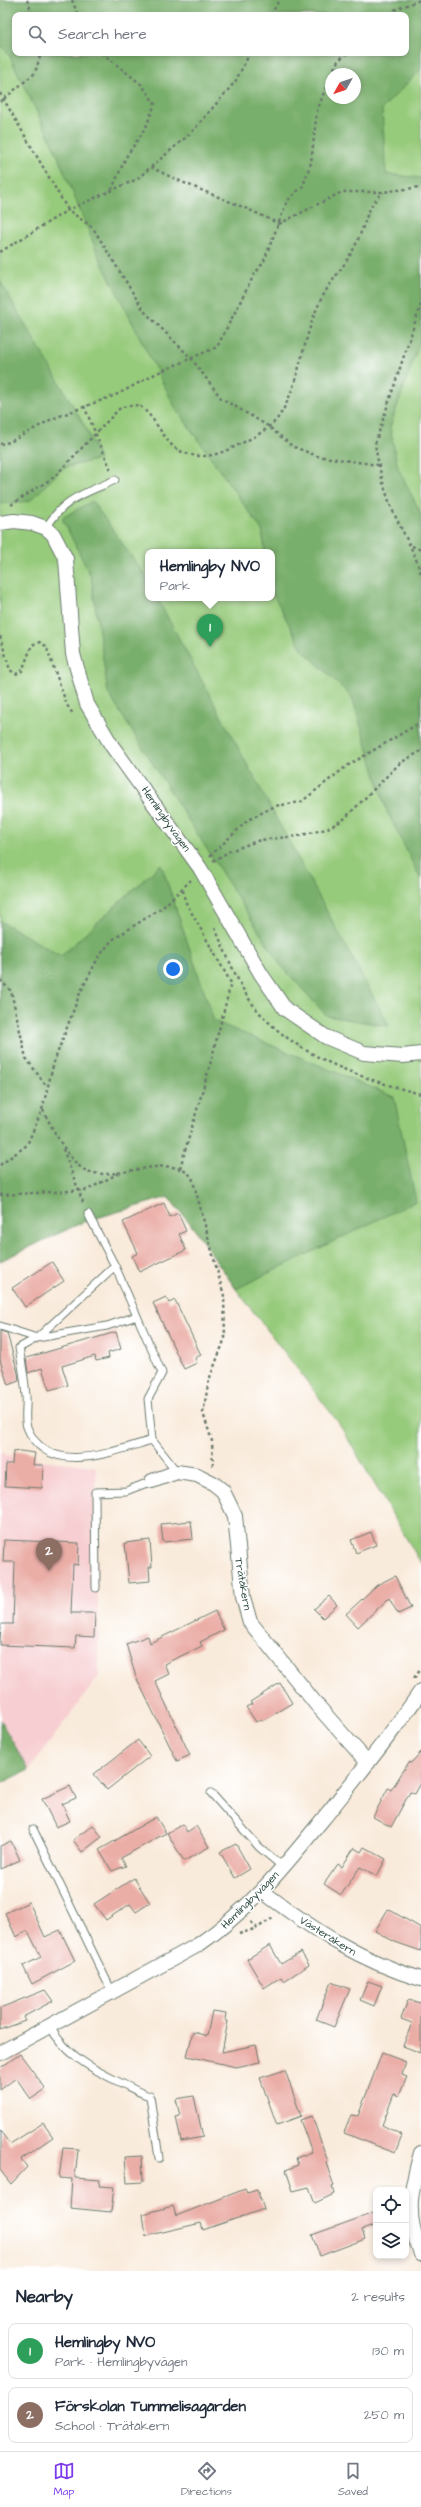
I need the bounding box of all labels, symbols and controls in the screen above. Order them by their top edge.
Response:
search box [12,12,409,56]
icon: search [26,23,48,45]
text: Search here [58,24,147,45]
north arrow [325,68,361,104]
popup [145,549,275,601]
text: Hemlingby NVO [160,556,260,577]
text: Park [160,577,190,595]
pin: 1 [197,614,223,647]
street label: Hemlingbyvägen [137,783,194,856]
your location [163,959,183,979]
pin: 2 [36,1538,62,1571]
street label: Trätåkern [231,1557,255,1612]
street label: Hemlingbyvägen [218,1867,283,1933]
street label: Västeråkern [297,1913,360,1960]
map controls [373,2187,409,2259]
button: locate [373,2187,409,2223]
button: layers [373,2223,409,2259]
text: Nearby [16,2285,73,2309]
text: 2 results [351,2288,405,2306]
text: Hemlingby NVO [55,2332,155,2353]
text: 1 [29,2342,31,2360]
text: 130 m [372,2342,404,2360]
text: Park · Hemlingbyvägen [55,2353,188,2371]
text: Förskolan Tummelisagården [55,2396,246,2417]
text: 2 [26,2406,34,2424]
text: 250 m [364,2406,404,2424]
text: School · Trätåkern [55,2417,169,2435]
tab: Map [53,2460,75,2499]
tab: Directions [181,2460,232,2499]
tab: Saved [338,2460,368,2499]

